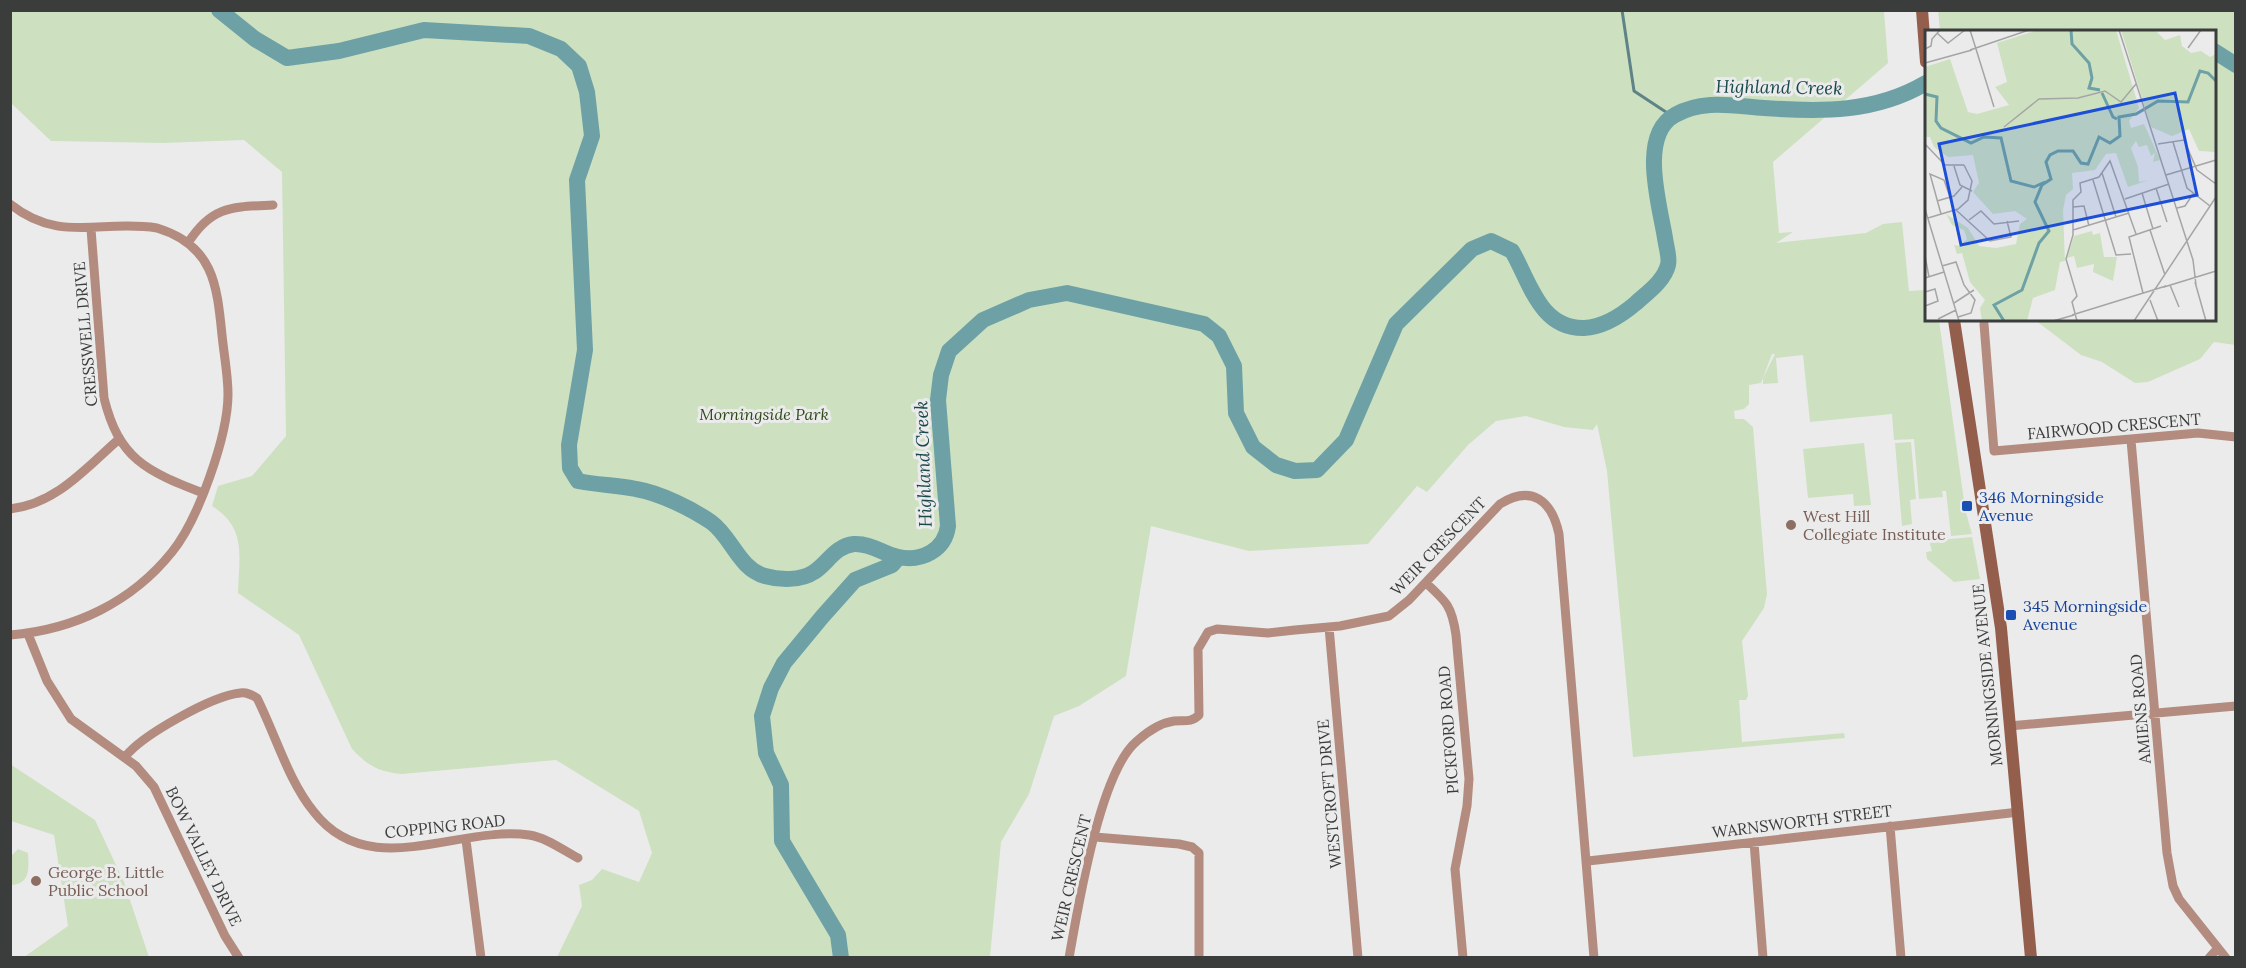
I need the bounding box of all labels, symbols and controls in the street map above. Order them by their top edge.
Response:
inset map [1925,30,2216,321]
water label: Highland Creek [1715,74,1843,100]
street label: CRESSWELL DRIVE [69,261,101,407]
water label: Highland Creek [909,400,937,528]
park label: Morningside Park [699,404,829,424]
street label: FAIRWOOD CRESCENT [2026,408,2202,444]
place label: 346 Morningside Avenue [1978,487,2104,525]
street label: WEIR CRESCENT [1386,493,1490,599]
marker: 346 Morningside Avenue [1960,499,1974,513]
place label: West Hill Collegiate Institute [1803,506,1946,544]
marker: West Hill Collegiate Institute [1784,518,1798,532]
street label: MORNINGSIDE AVENUE [1967,583,2007,767]
place label: 345 Morningside Avenue [2022,596,2148,634]
marker: 345 Morningside Avenue [2004,608,2018,622]
street label: AMIENS ROAD [2125,653,2155,766]
street label: PICKFORD ROAD [1434,665,1462,795]
street label: WESTCROFT DRIVE [1313,718,1345,869]
street label: BOW VALLEY DRIVE [162,783,246,929]
street label: WARNSWORTH STREET [1711,800,1893,842]
street label: COPPING ROAD [384,810,506,842]
street label: WEIR CRESCENT [1047,813,1095,943]
place label: George B. Little Public School [48,862,165,900]
marker: George B. Little Public School [29,874,43,888]

